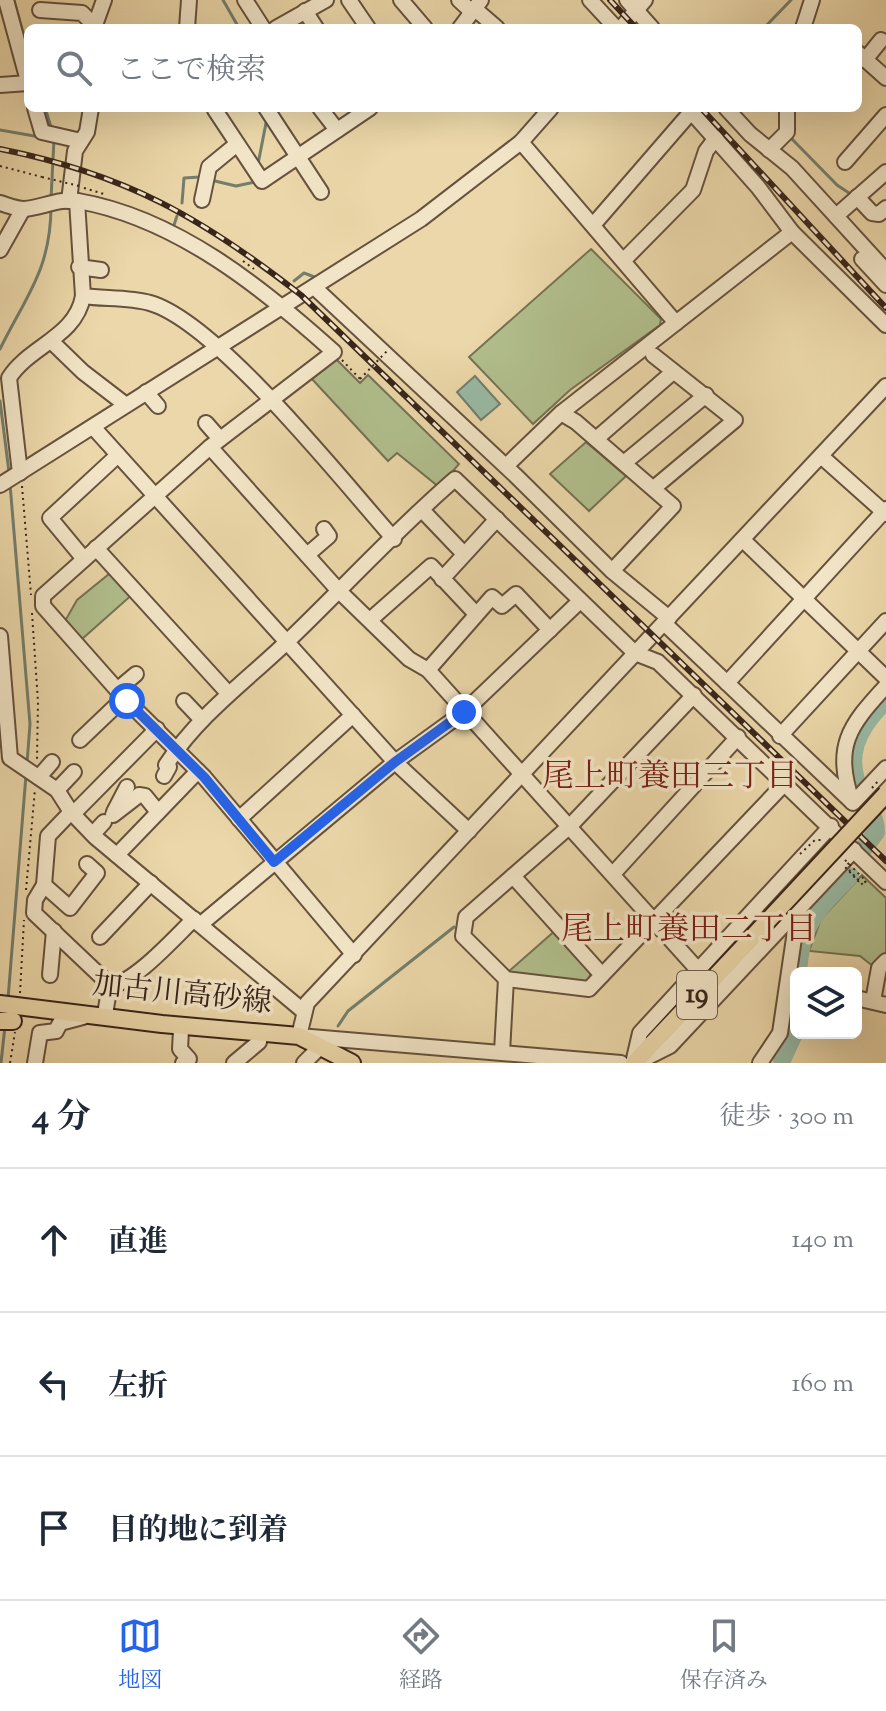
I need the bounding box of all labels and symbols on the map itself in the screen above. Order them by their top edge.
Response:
route start [109,683,145,719]
route end [446,694,482,730]
district label: 尾上町養田三丁目 [542,755,798,801]
district label: 尾上町養田二丁目 [561,908,817,954]
street label: 加古川高砂線 [90,964,274,1026]
road number: 19 [677,971,717,1019]

